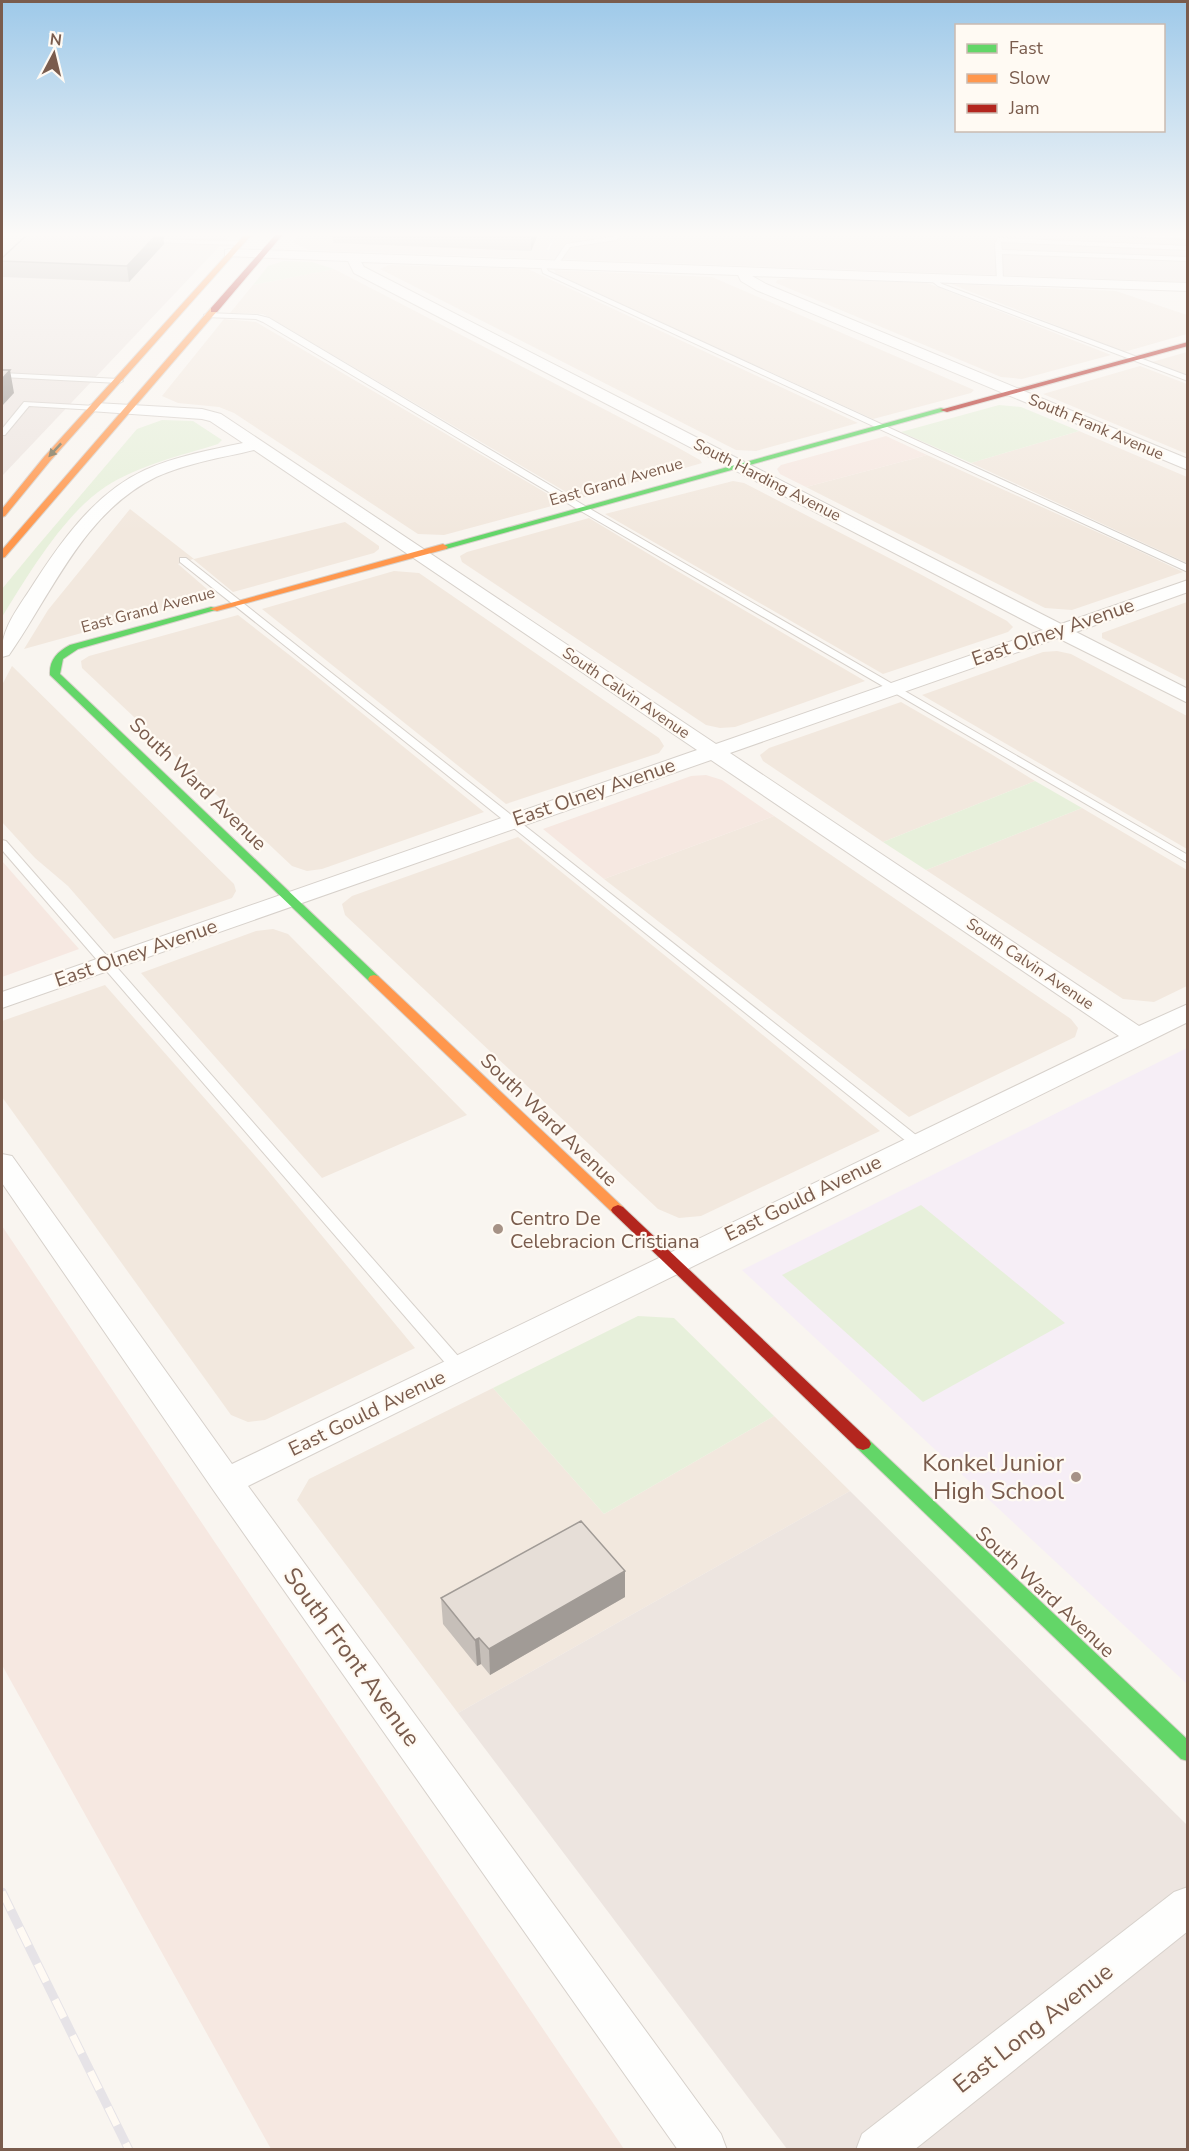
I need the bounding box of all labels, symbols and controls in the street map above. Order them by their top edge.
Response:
north arrow [24,24,84,84]
legend [955,24,1165,132]
text: N [48,28,63,52]
text: Fast [1009,36,1044,60]
text: Slow [1009,66,1050,90]
text: Jam [1008,96,1040,120]
street label: South Frank Avenue [1025,389,1167,465]
street label: South Harding Avenue [689,433,845,527]
one-way arrow [48,442,62,457]
street label: East Grand Avenue [547,452,685,512]
street label: East Grand Avenue [79,582,217,638]
street label: East Olney Avenue [968,591,1138,673]
street label: South Calvin Avenue [558,642,694,744]
street label: South Ward Avenue [123,711,273,857]
street label: East Olney Avenue [509,751,679,833]
street label: East Olney Avenue [51,912,221,994]
street label: South Calvin Avenue [962,913,1098,1015]
street label: South Ward Avenue [474,1047,624,1193]
street label: East Gould Avenue [720,1148,886,1248]
place label: Centro De Celebracion Cristiana [510,1205,700,1255]
marker: Centro De Celebracion Cristiana [491,1222,505,1236]
street label: East Gould Avenue [284,1363,450,1463]
place label: Konkel Junior High School [922,1447,1064,1507]
marker: Konkel Junior High School [1069,1470,1083,1484]
street label: South Ward Avenue [969,1520,1121,1664]
street label: South Front Avenue [276,1561,428,1753]
street label: East Long Avenue [947,1956,1119,2100]

